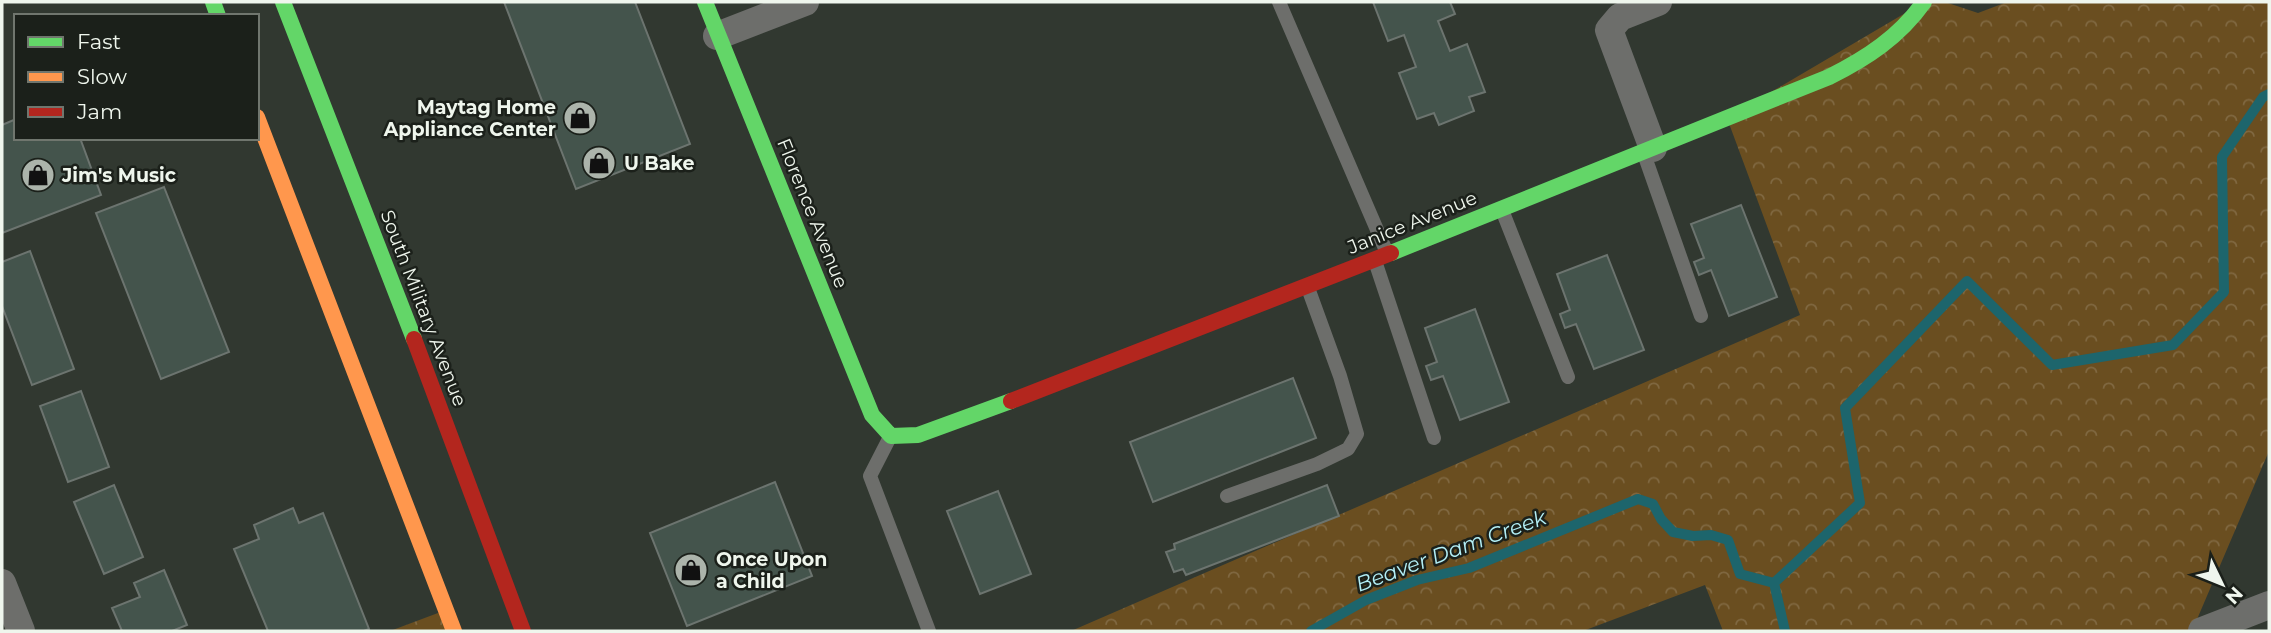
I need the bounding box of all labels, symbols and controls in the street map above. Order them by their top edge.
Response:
legend [14,14,259,140]
text: Fast [77,29,121,54]
text: Slow [77,64,127,89]
place label: Maytag Home Appliance Center [383,96,556,141]
text: Jam [76,99,122,124]
shop icon: Maytag Home Appliance Center [561,99,599,137]
street label: Florence Avenue [772,135,853,291]
shop icon: U Bake [580,144,618,182]
place label: U Bake [624,152,695,175]
shop icon: Jim's Music [19,156,57,194]
place label: Jim's Music [61,164,176,187]
street label: Janice Avenue [1343,186,1480,259]
street label: South Military Avenue [375,207,472,410]
water label: Beaver Dam Creek [1352,504,1551,597]
place label: Once Upon a Child [716,548,827,593]
north arrow [2187,549,2257,619]
shop icon: Once Upon a Child [672,551,710,589]
text: N [2220,582,2248,609]

